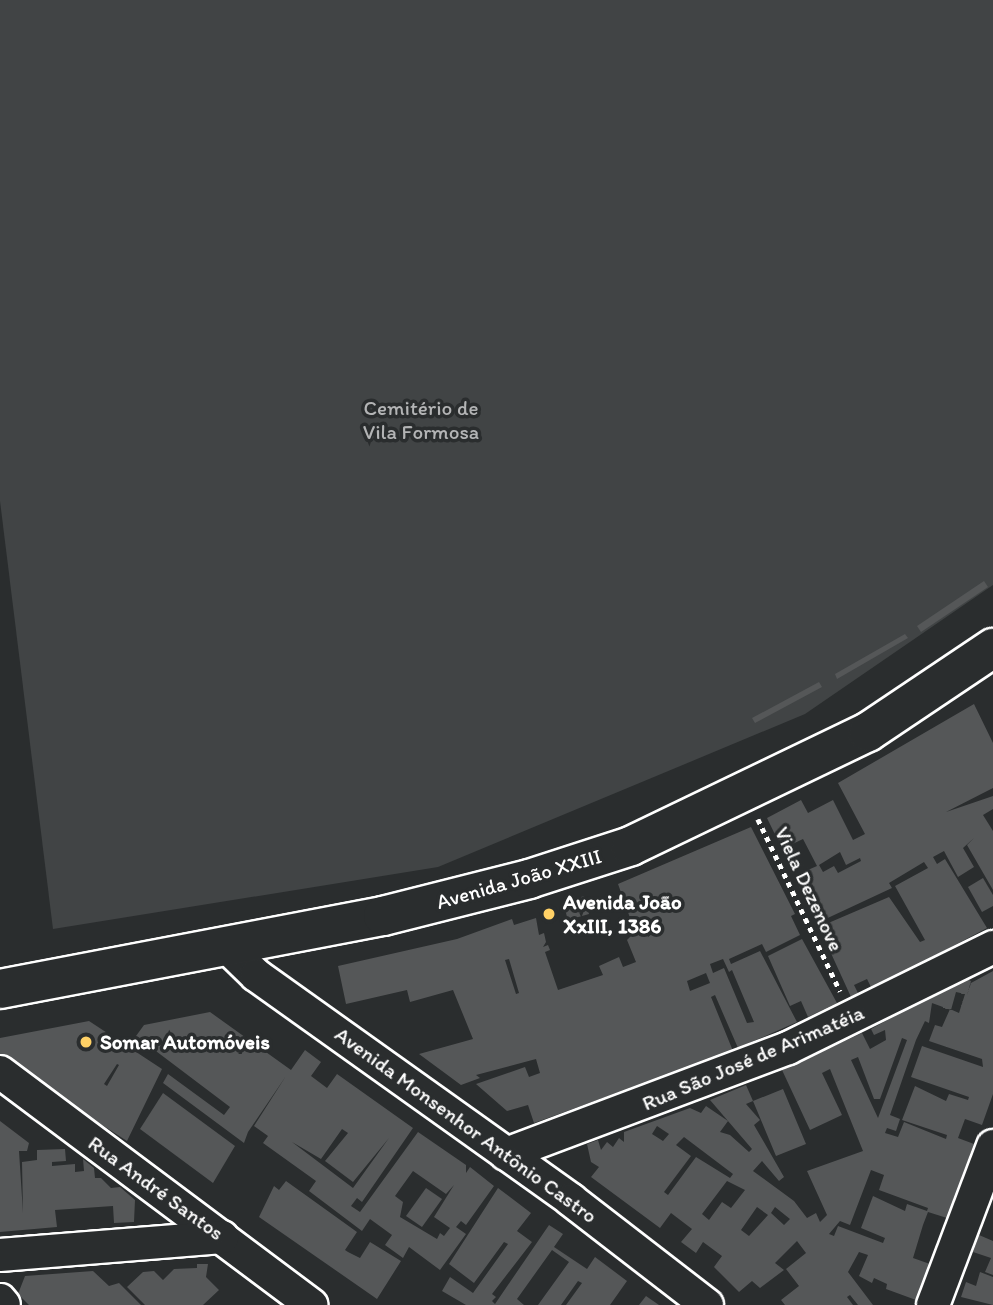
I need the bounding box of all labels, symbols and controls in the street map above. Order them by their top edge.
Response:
park label: Cemitério de Vila Formosa [363,395,479,445]
street label: Viela Dezenove [769,823,849,955]
street label: Avenida João XXIII [433,843,605,915]
place label: Avenida João XxIII, 1386 [563,889,682,939]
marker: Avenida João XxIII, 1386 [541,906,557,922]
street label: Rua São José de Arimatéia [639,1000,867,1116]
street label: Avenida Monsenhor Antônio Castro [330,1021,602,1229]
place label: Somar Automóveis [100,1029,269,1055]
marker: Somar Automóveis [78,1034,94,1050]
street label: Rua André Santos [83,1130,229,1246]

